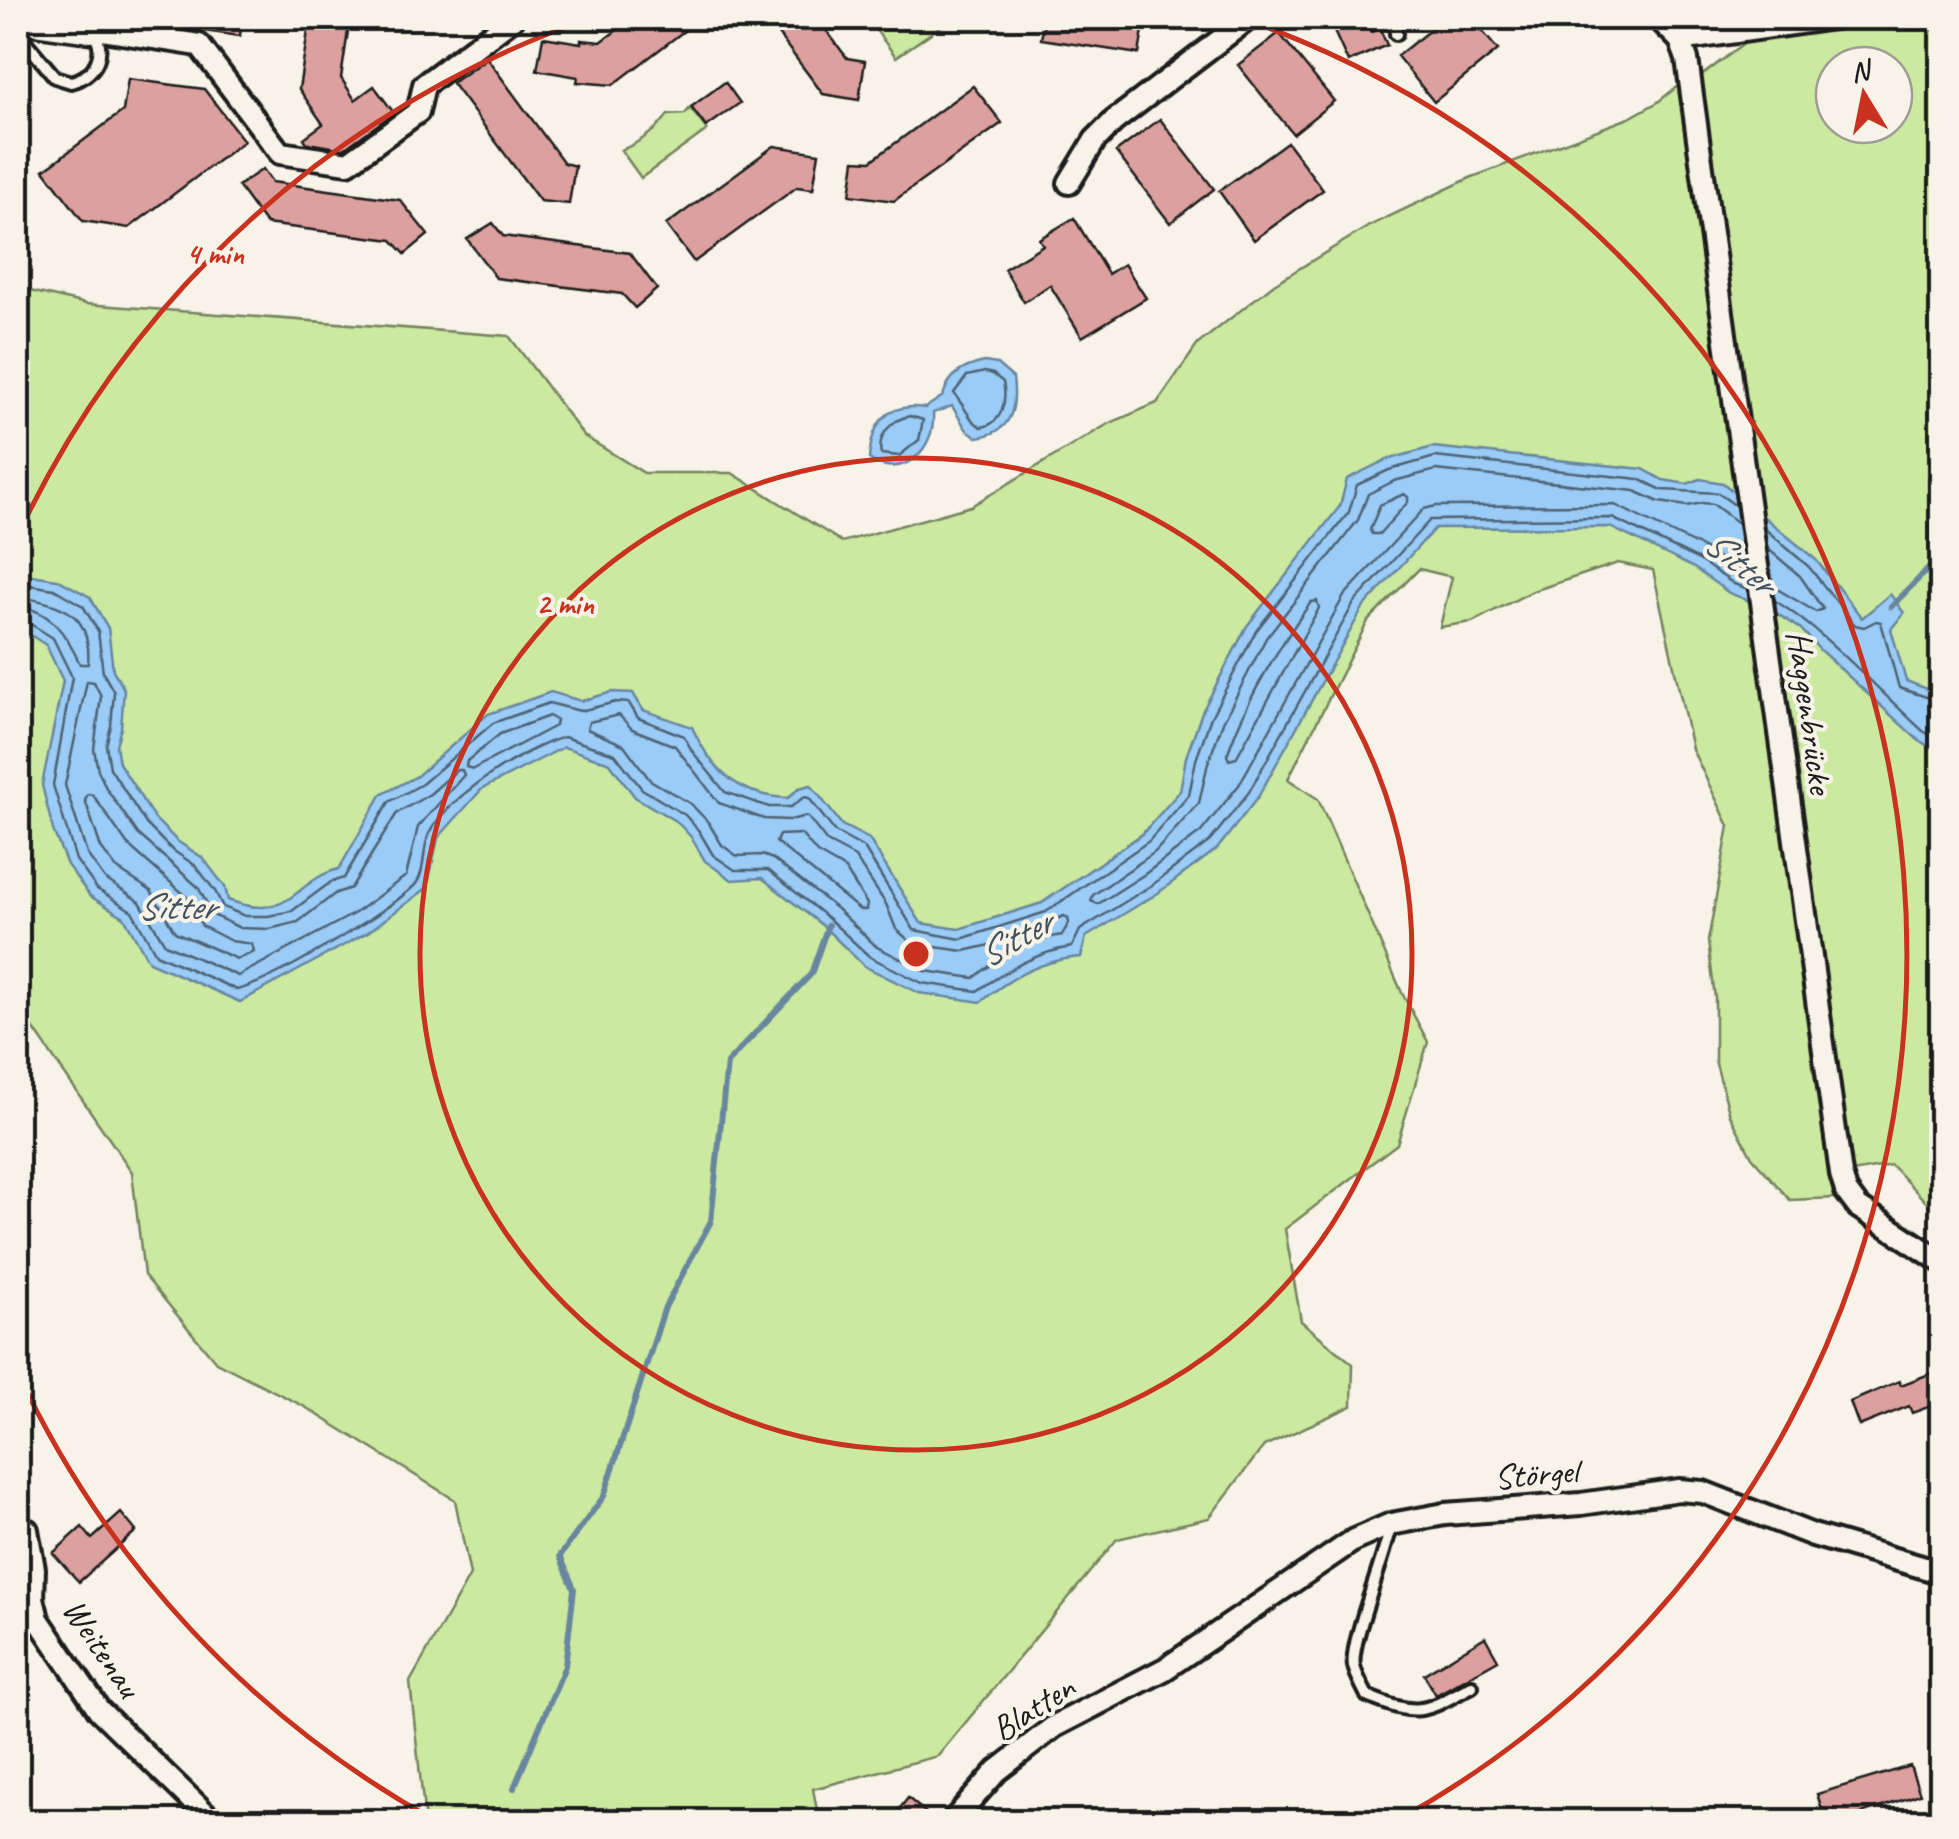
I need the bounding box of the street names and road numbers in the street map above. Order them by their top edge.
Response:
street label: Haggenbrücke [1776,628,1844,799]
street label: Störgel [1492,1447,1586,1500]
street label: Weitenau [52,1590,153,1708]
street label: Blatten [983,1664,1084,1751]

